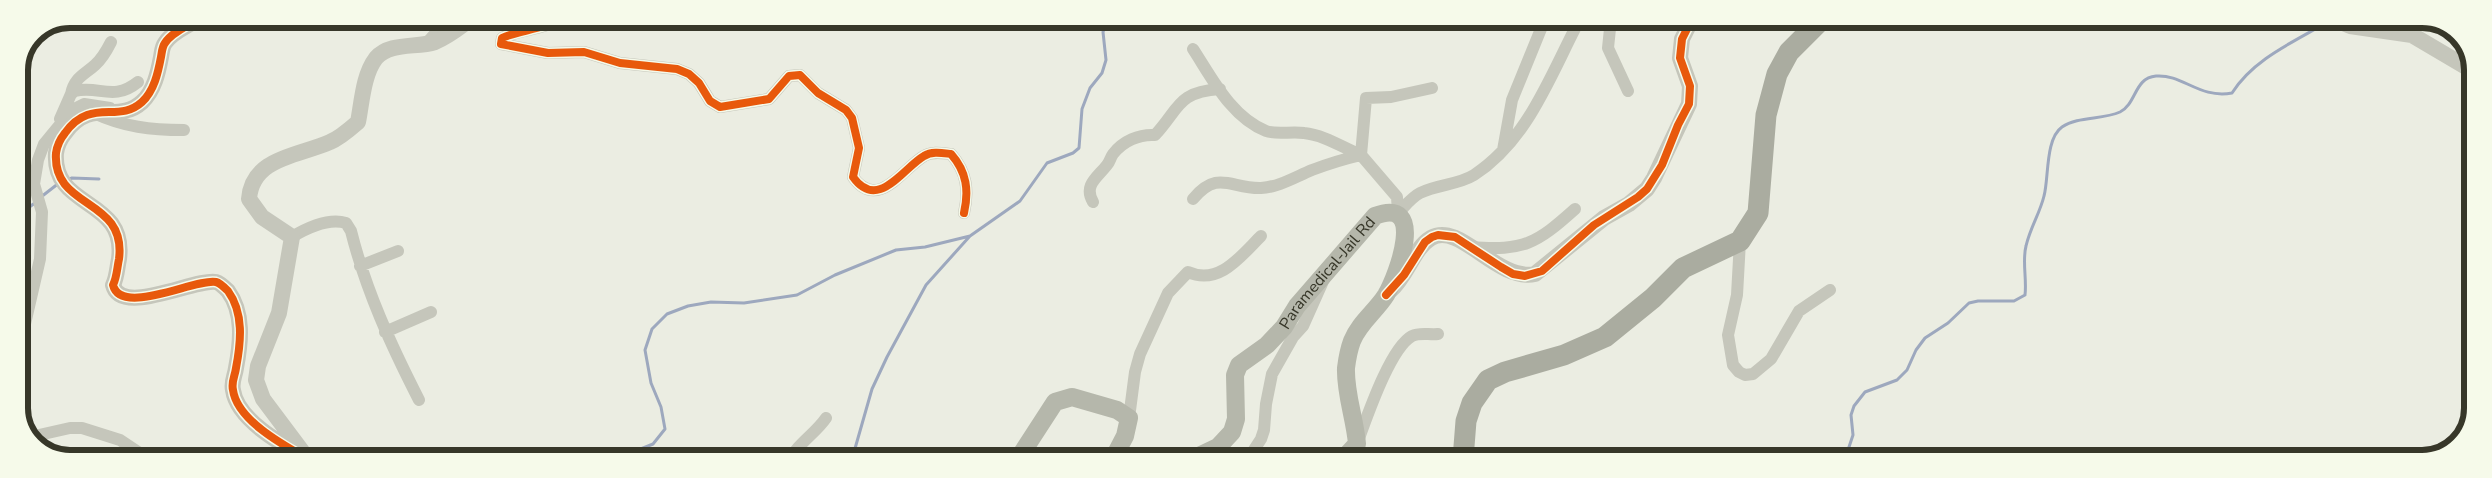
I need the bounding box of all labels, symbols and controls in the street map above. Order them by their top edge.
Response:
street label: Paramedical-Jail Rd [1274,212,1381,334]

